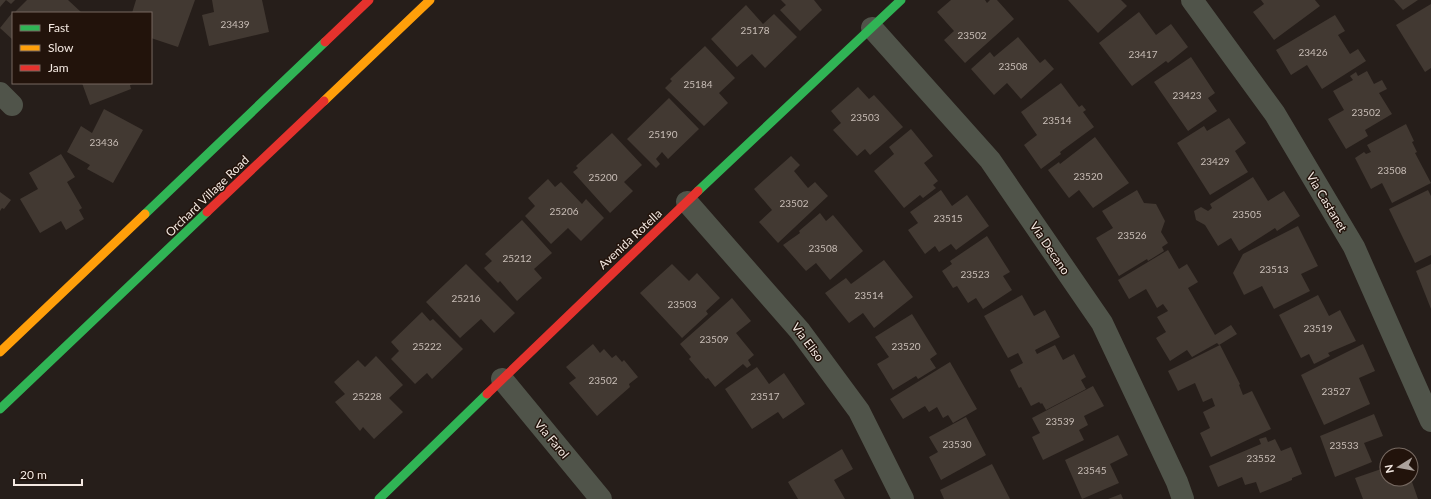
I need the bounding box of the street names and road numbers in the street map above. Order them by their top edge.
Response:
street label: Orchard Village Road [162,152,252,240]
street label: Via Castanet [1303,170,1351,235]
street label: Avenida Rotella [595,206,665,272]
street label: Via Decano [1027,219,1073,277]
street label: Via Eliso [789,320,828,364]
street label: Via Farol [532,417,572,461]

